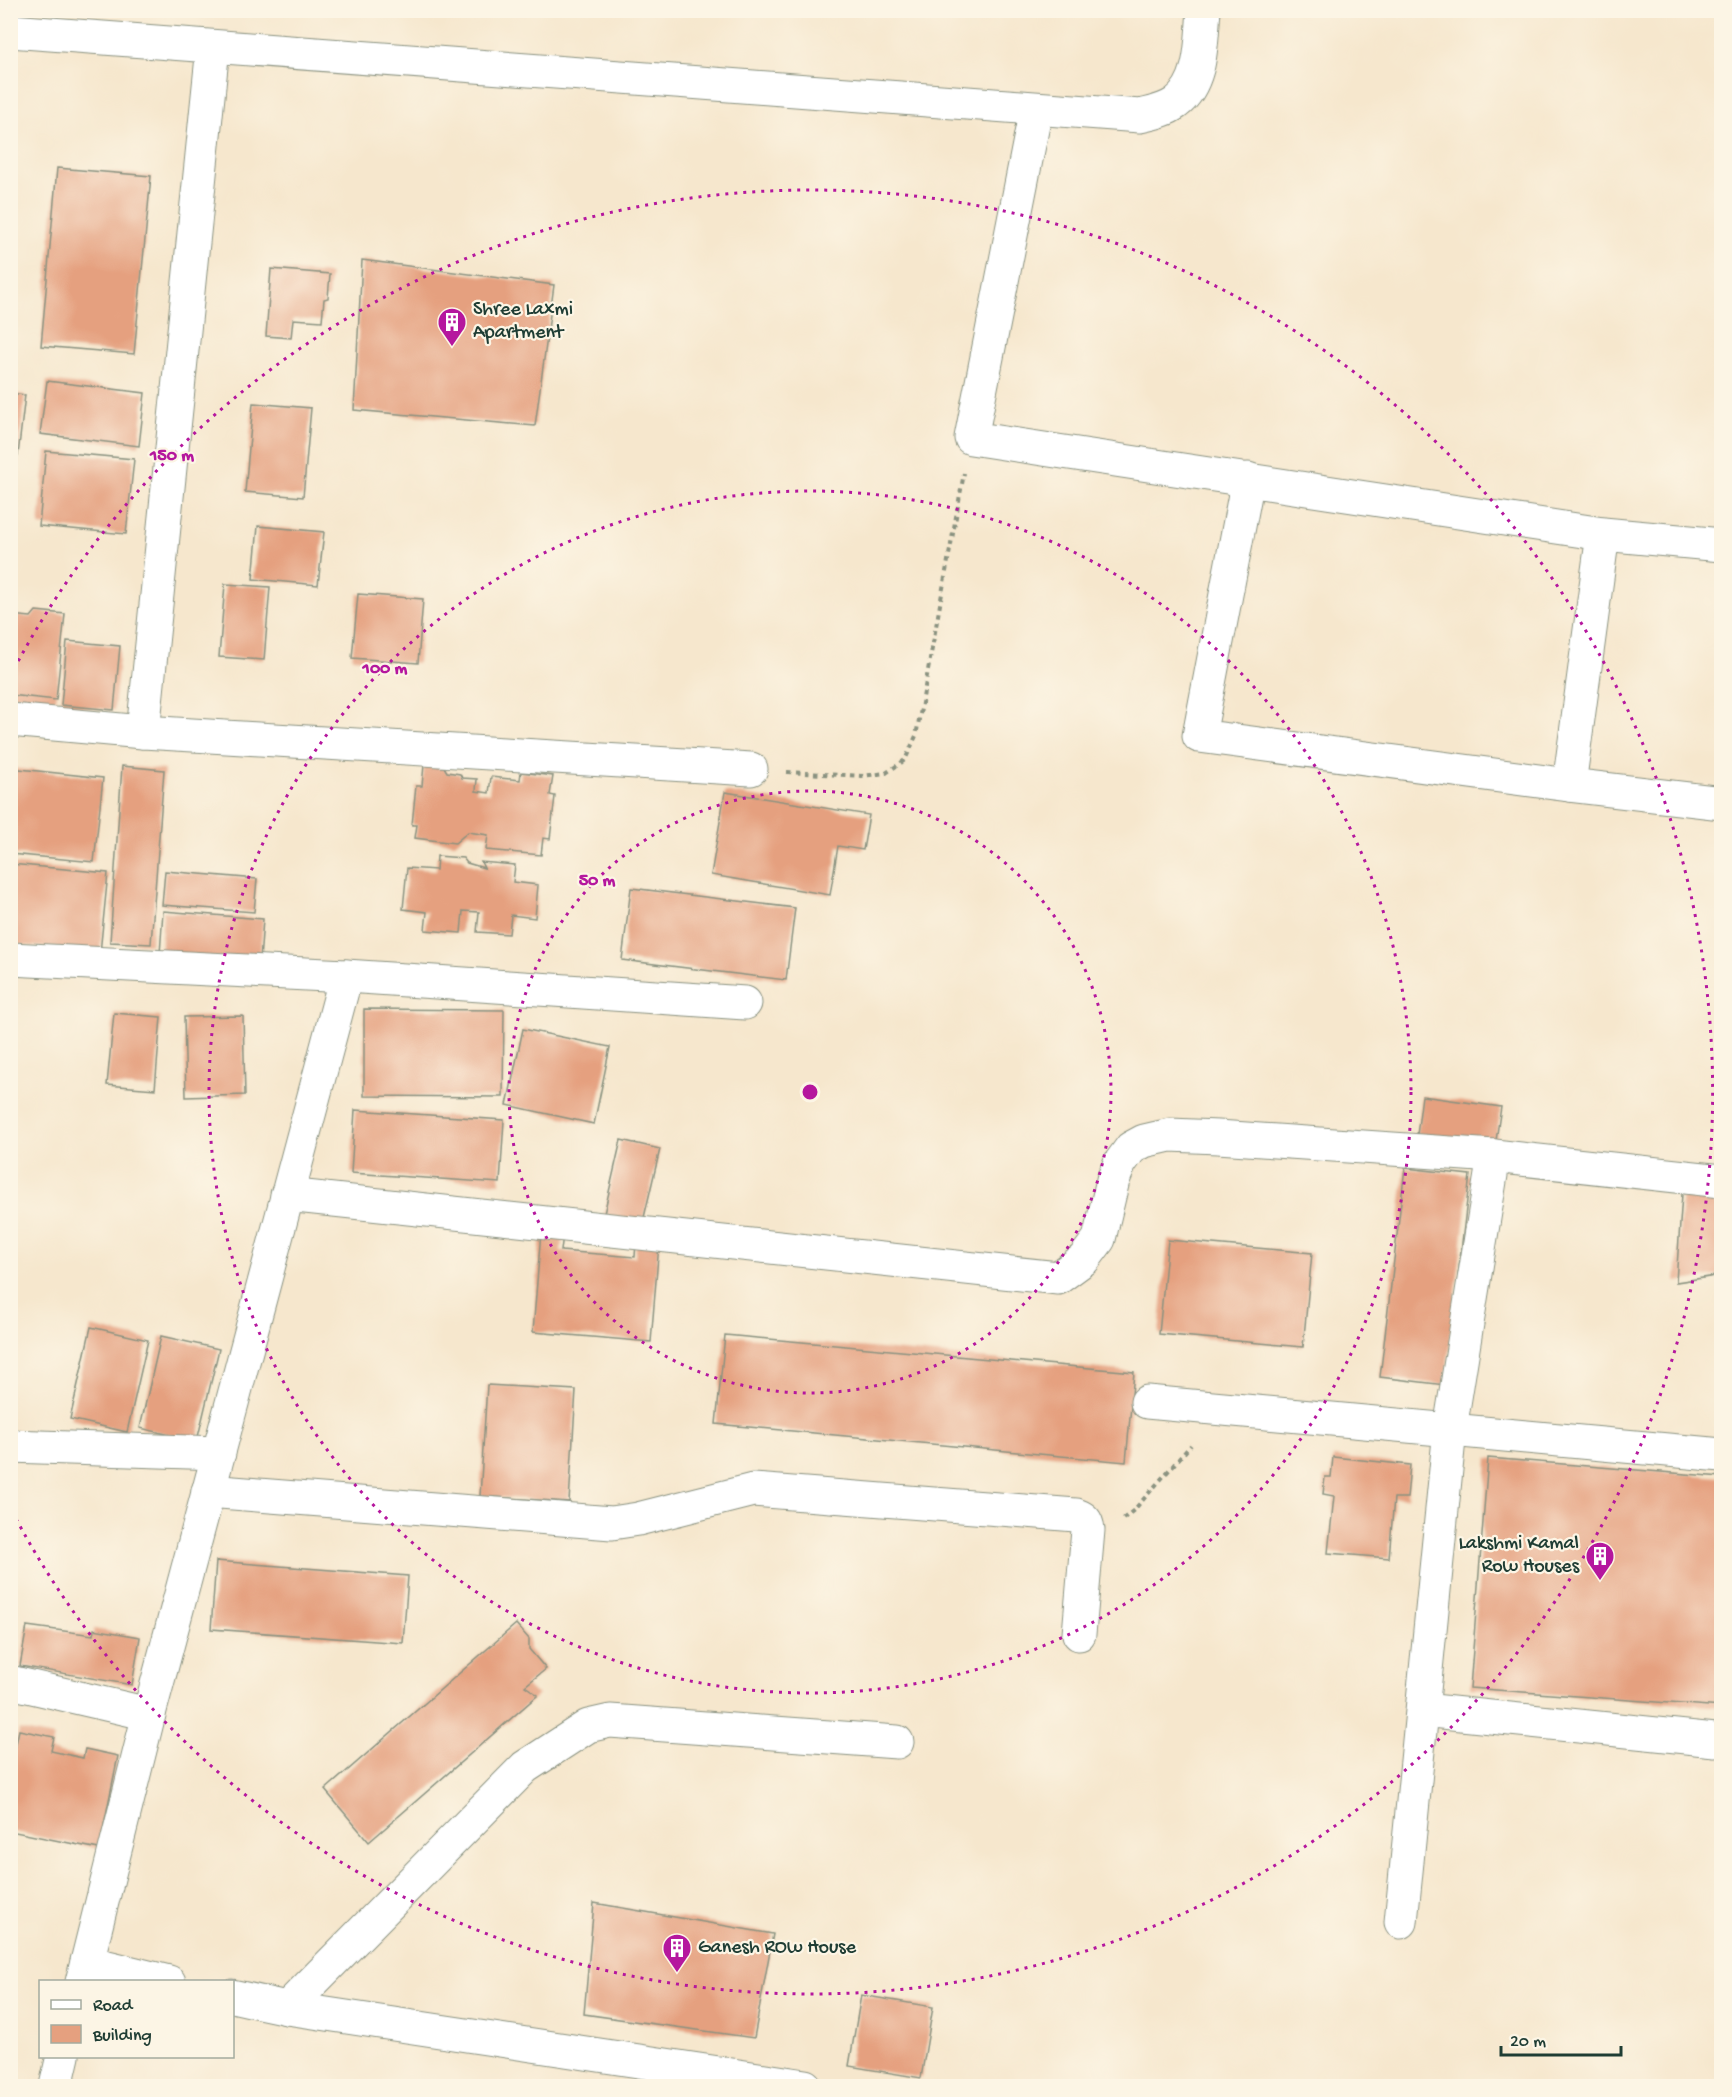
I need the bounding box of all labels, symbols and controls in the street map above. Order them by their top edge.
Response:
place label: Shree Laxmi Apartment [473,299,573,345]
building icon: Shree Laxmi Apartment [436,306,468,348]
text: 150 m [149,446,194,467]
text: 100 m [362,659,408,680]
text: 50 m [579,871,616,892]
centre of rings [800,1082,820,1102]
place label: Lakshmi Kamal Row Houses [1458,1533,1580,1579]
building icon: Lakshmi Kamal Row Houses [1584,1540,1616,1582]
building icon: Ganesh ROw House [661,1932,693,1974]
place label: Ganesh ROw House [698,1937,857,1960]
legend [39,1980,234,2058]
text: Road [93,1996,134,2017]
scale bar [1501,2019,1621,2057]
text: Building [92,2026,152,2047]
text: 20 m [1510,2032,1546,2053]

